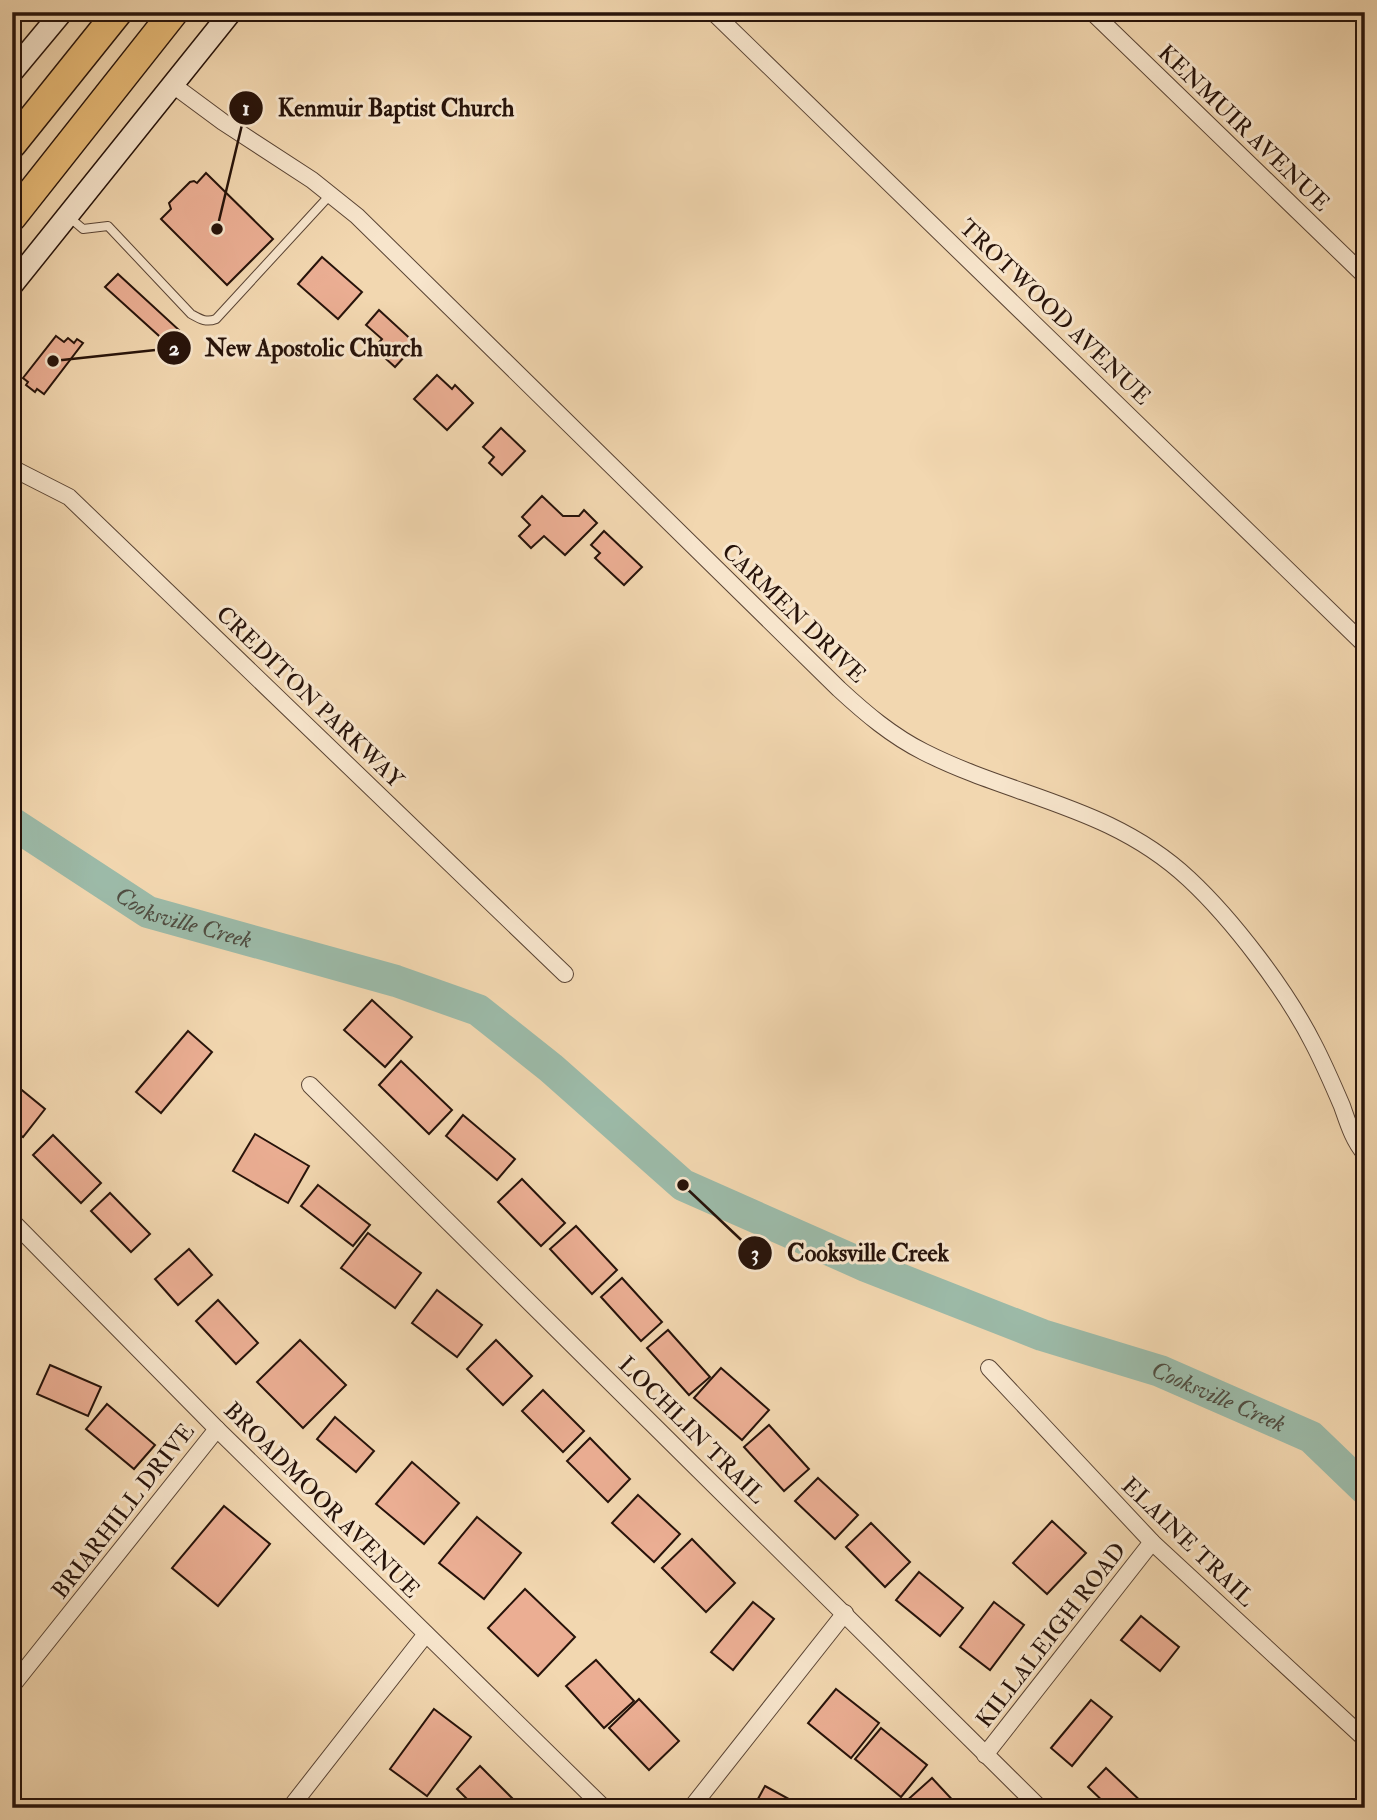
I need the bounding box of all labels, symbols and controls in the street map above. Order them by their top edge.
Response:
street label: KENMUIR AVENUE [1152,38,1336,218]
callout: Kenmuir Baptist Church [228,85,528,130]
text: Kenmuir Baptist Church [278,93,515,124]
text: 1 [242,95,250,122]
street label: TROTWOOD AVENUE [953,213,1157,411]
callout: New Apostolic Church [156,325,437,370]
text: New Apostolic Church [204,333,423,364]
text: 2 [169,335,180,362]
street label: CARMEN DRIVE [716,537,872,689]
street label: CREDITON PARKWAY [210,600,411,795]
water label: Cooksville Creek [109,879,256,956]
callout: Cooksville Creek [738,1231,963,1276]
text: Cooksville Creek [787,1238,949,1269]
text: 3 [751,1240,759,1267]
street label: LOCHLIN TRAIL [612,1350,772,1510]
water label: Cooksville Creek [1146,1354,1291,1440]
street label: BROADMOOR AVENUE [218,1396,426,1604]
street label: BRIARHILL DRIVE [45,1417,201,1605]
street label: ELAINE TRAIL [1115,1471,1261,1613]
street label: KILLALEIGH ROAD [970,1537,1132,1733]

